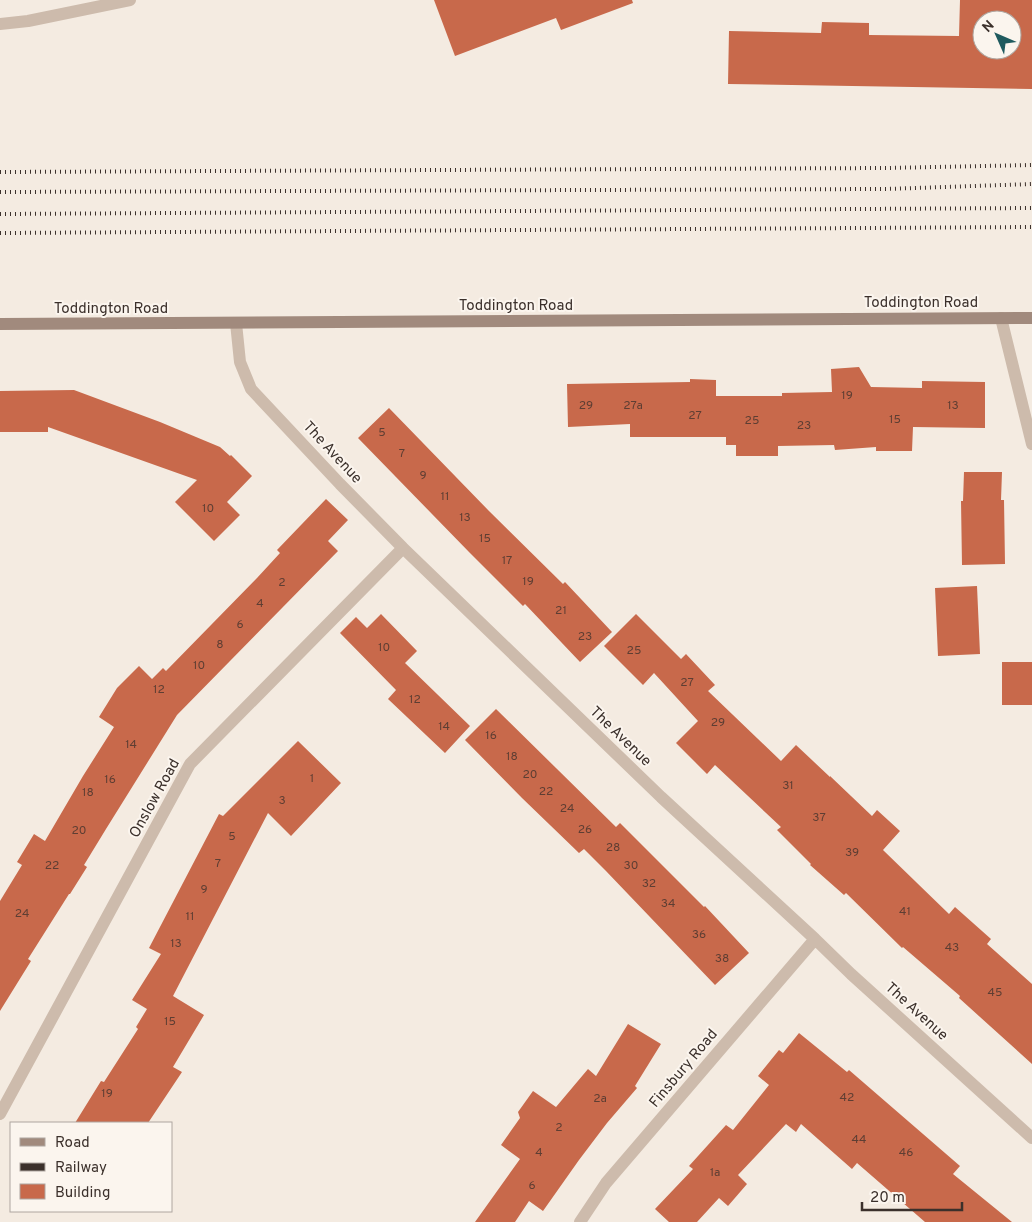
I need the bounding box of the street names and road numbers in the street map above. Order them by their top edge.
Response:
street label: Toddington Road [864,294,978,313]
street label: Toddington Road [459,297,573,316]
street label: Toddington Road [54,300,168,319]
street label: The Avenue [298,418,366,488]
street label: The Avenue [585,703,655,771]
street label: Onslow Road [126,756,185,842]
street label: The Avenue [880,979,952,1045]
street label: Finsbury Road [646,1026,723,1112]

